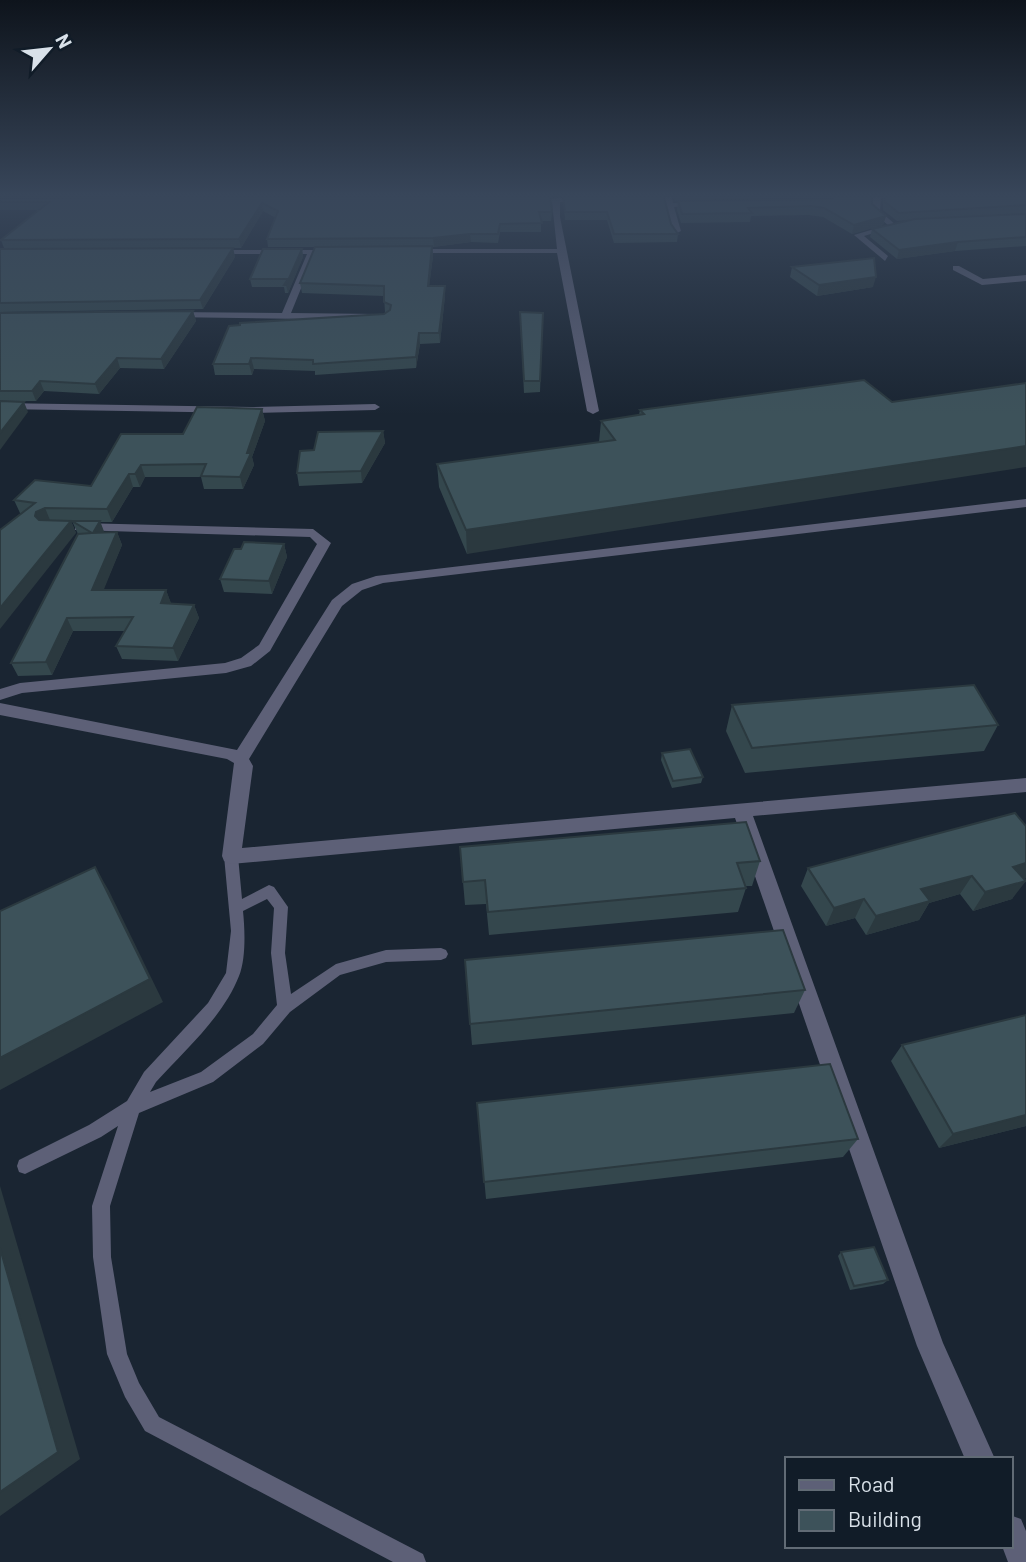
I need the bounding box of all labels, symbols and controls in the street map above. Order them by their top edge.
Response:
north arrow [14,14,84,84]
text: N [51,30,78,52]
legend [785,1457,1012,1548]
text: Road [848,1471,894,1496]
text: Building [848,1506,922,1531]

